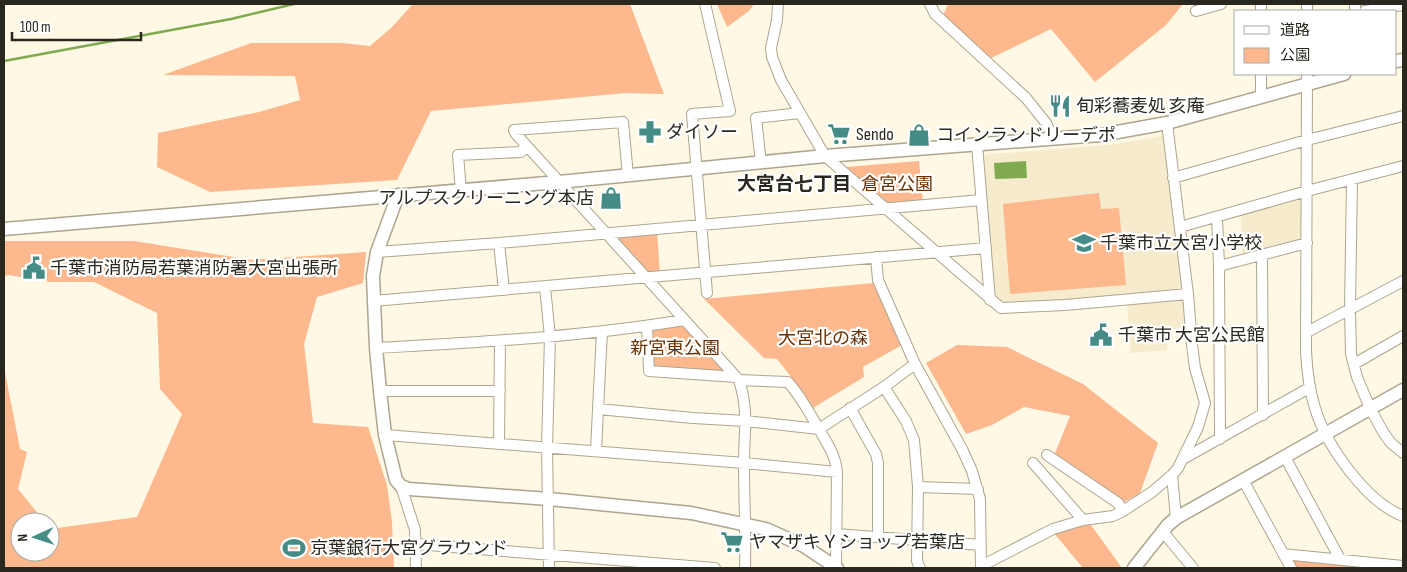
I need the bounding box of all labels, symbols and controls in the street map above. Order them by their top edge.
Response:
scale bar [12,10,141,42]
legend [1234,10,1397,75]
text: 100 m [20,18,51,37]
text: 道路 [1280,21,1310,40]
text: 公園 [1280,46,1310,65]
restaurant icon: 旬彩蕎麦処 亥庵 [1047,93,1073,119]
place label: 旬彩蕎麦処 亥庵 [1076,96,1205,117]
pharmacy icon: ダイソー [637,119,663,145]
supermarket icon: Sendo [826,121,852,147]
place label: ダイソー [666,122,738,143]
shop icon: コインランドリーデポ [906,122,932,148]
place label: Sendo [856,124,894,145]
place label: コインランドリーデポ [936,125,1116,146]
district label: 大宮台七丁目 [737,173,851,196]
park label: 倉宮公園 [861,174,933,195]
shop icon: アルプスクリーニング本店 [598,185,624,211]
place label: アルプスクリーニング本店 [378,188,594,209]
school or university icon: 千葉市立大宮小学校 [1071,230,1097,256]
place label: 千葉市立大宮小学校 [1100,233,1262,254]
public building icon: 千葉市消防局若葉消防署大宮出張所 [21,255,47,281]
place label: 千葉市消防局若葉消防署大宮出張所 [50,258,338,279]
public building icon: 千葉市 大宮公民館 [1088,322,1114,348]
place label: 千葉市 大宮公民館 [1118,325,1265,346]
park label: 大宮北の森 [778,328,868,349]
park label: 新宮東公園 [630,338,720,359]
north arrow [10,512,60,562]
supermarket icon: ヤマザキＹショップ若葉店 [719,529,745,555]
place label: ヤマザキＹショップ若葉店 [749,532,965,553]
text: N [14,533,31,542]
sports icon: 京葉銀行大宮グラウンド [281,535,307,561]
place label: 京葉銀行大宮グラウンド [310,538,508,559]

